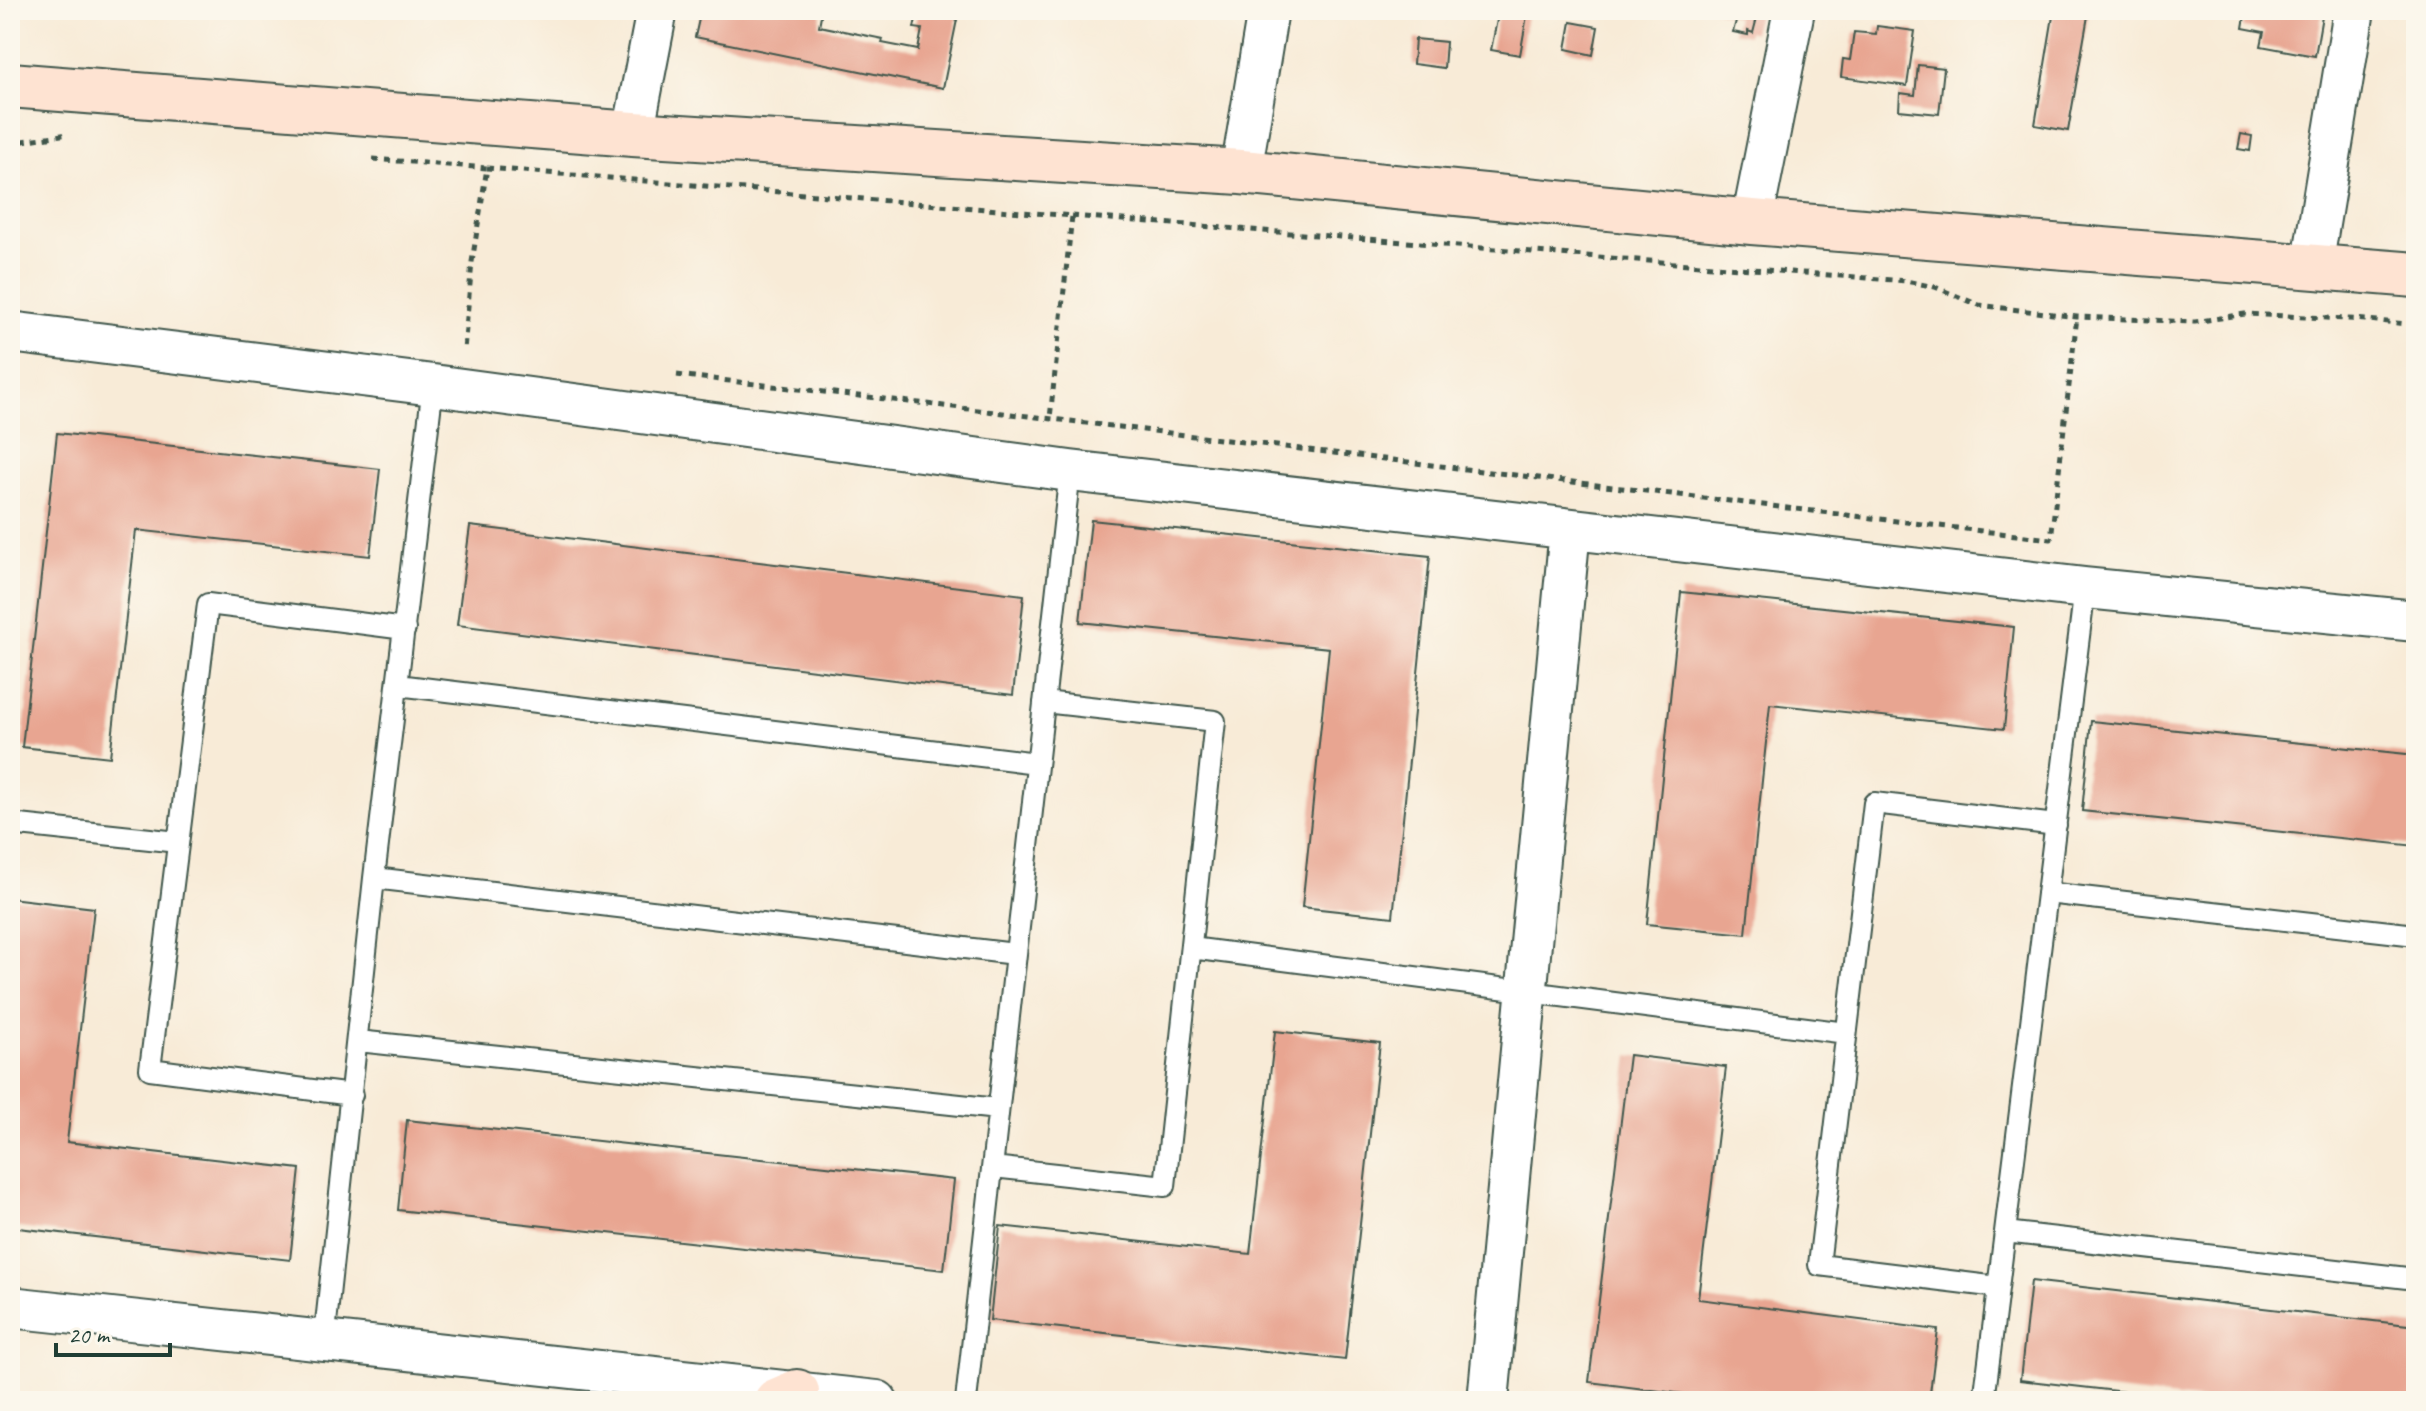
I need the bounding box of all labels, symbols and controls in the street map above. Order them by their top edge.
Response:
scale bar [56,1307,170,1357]
text: 20 m [68,1320,111,1350]

